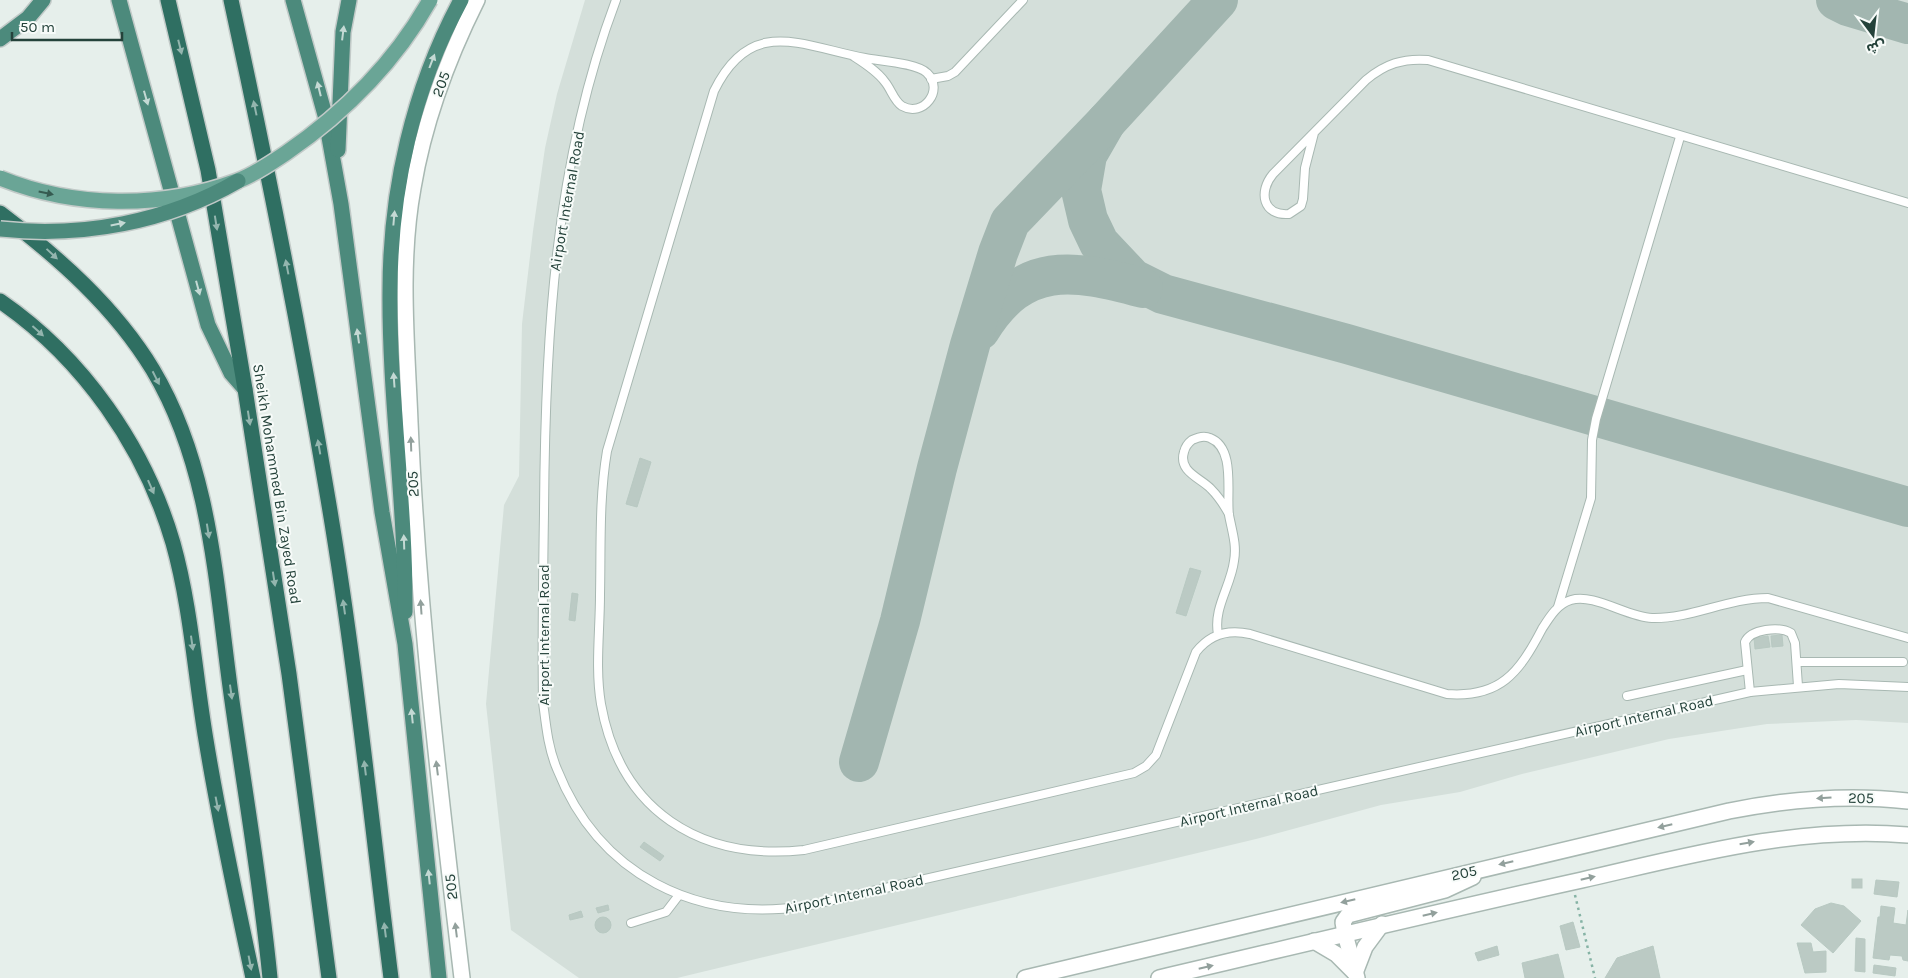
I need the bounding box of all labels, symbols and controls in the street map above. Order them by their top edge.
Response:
scale bar [12,10,122,42]
north arrow [1848,10,1898,60]
text: 50 m [20,18,55,36]
one-way arrow [339,24,347,40]
text: ش [1865,36,1888,58]
one-way arrow [176,40,184,55]
one-way arrow [429,53,437,68]
street label: 205 [428,69,454,99]
one-way arrow [315,82,323,97]
one-way arrow [142,90,150,105]
one-way arrow [250,100,258,116]
street label: Airport Internal Road [546,130,588,272]
one-way arrow [39,189,54,197]
one-way arrow [391,210,399,226]
one-way arrow [213,216,221,232]
one-way arrow [111,220,126,228]
one-way arrow [46,248,58,260]
one-way arrow [282,259,290,275]
one-way arrow [194,280,202,296]
one-way arrow [31,325,43,337]
one-way arrow [354,328,362,344]
street label: Sheikh Mohammed Bin Zayed Road [249,363,305,605]
one-way arrow [152,370,161,385]
one-way arrow [389,372,397,388]
one-way arrow [246,411,254,427]
one-way arrow [407,436,415,452]
one-way arrow [314,438,322,454]
street label: 205 [403,471,423,497]
one-way arrow [148,480,156,494]
one-way arrow [205,523,213,539]
one-way arrow [400,534,408,550]
street label: Airport Internal Road [535,564,553,706]
one-way arrow [271,571,279,587]
one-way arrow [416,598,424,614]
one-way arrow [339,599,347,615]
one-way arrow [189,635,197,651]
one-way arrow [227,684,235,700]
street label: Airport Internal Road [1573,691,1715,741]
one-way arrow [408,707,416,723]
one-way arrow [361,760,369,776]
one-way arrow [433,760,441,776]
street label: Airport Internal Road [1178,781,1320,831]
street label: 205 [1848,789,1874,807]
one-way arrow [1816,795,1832,803]
one-way arrow [214,796,222,812]
one-way arrow [1657,822,1672,830]
one-way arrow [1739,839,1755,847]
one-way arrow [1499,859,1514,867]
street label: 205 [1449,861,1479,885]
one-way arrow [425,869,433,885]
street label: Airport Internal Road [783,870,925,918]
street label: 205 [440,873,462,901]
one-way arrow [1581,874,1596,882]
one-way arrow [1341,897,1356,905]
one-way arrow [1422,910,1437,918]
one-way arrow [381,921,389,937]
one-way arrow [452,921,460,937]
one-way arrow [246,955,254,970]
one-way arrow [1199,963,1214,971]

